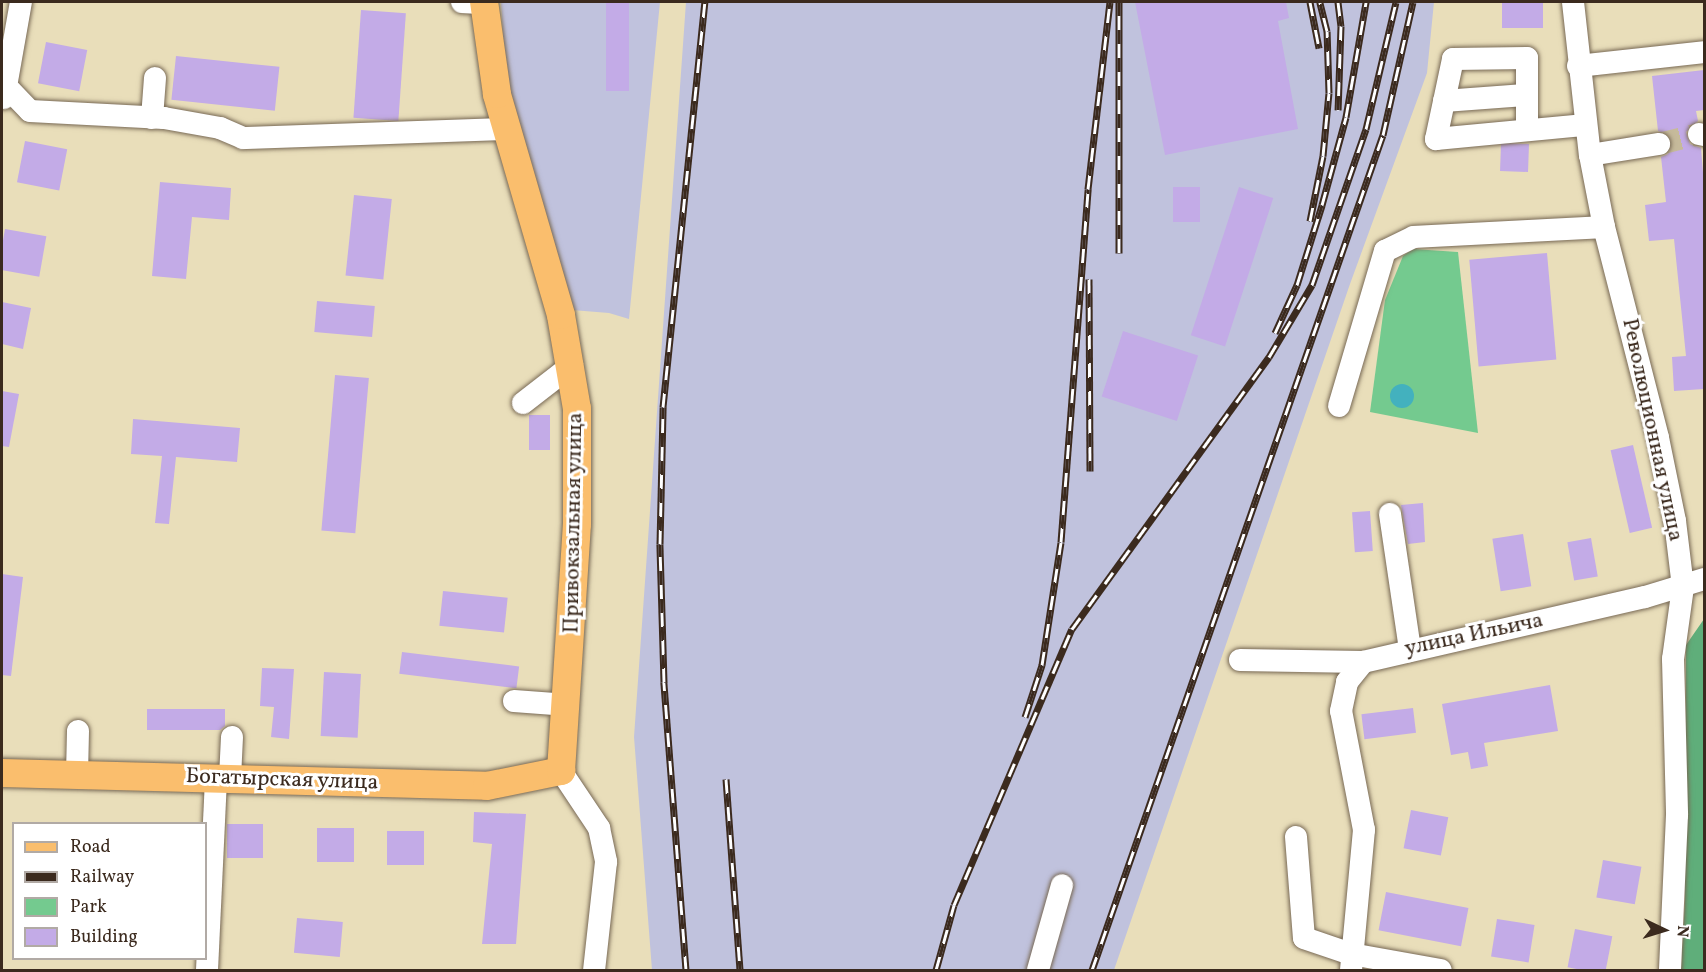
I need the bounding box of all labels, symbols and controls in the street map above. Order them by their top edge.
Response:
street label: Революционная улица [1615,316,1689,544]
street label: Привокзальная улица [559,412,589,634]
street label: улица Ильича [1402,607,1546,663]
street label: Богатырская улица [185,763,379,797]
legend [12,822,207,960]
text: Road [70,835,111,860]
text: Railway [70,865,134,890]
text: Park [70,895,107,920]
north arrow [1634,900,1694,960]
text: Building [70,925,138,950]
text: N [1671,925,1693,938]

